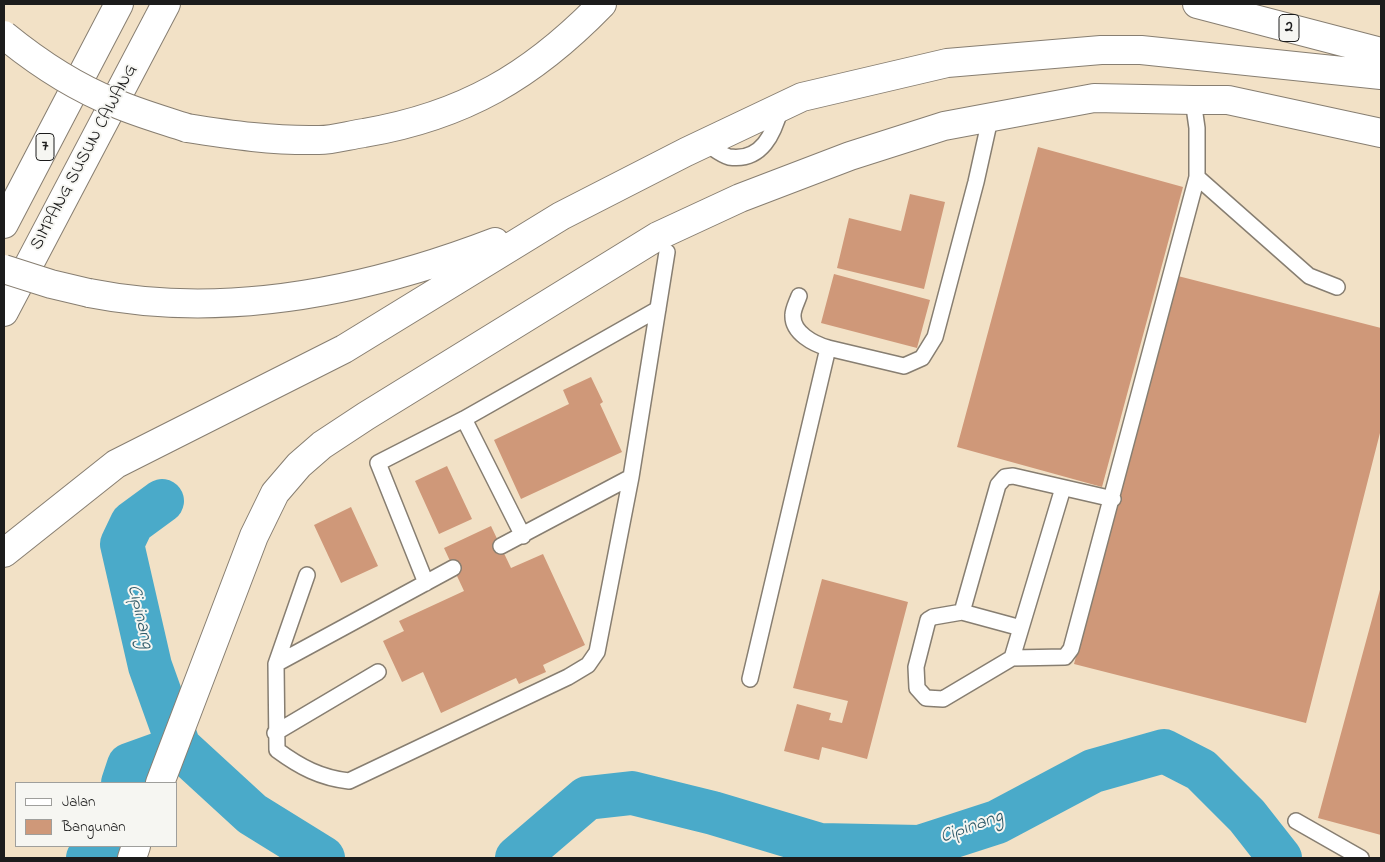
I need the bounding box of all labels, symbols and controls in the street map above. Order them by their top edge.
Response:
road number: 2 [1279,14,1299,42]
street label: SIMPANG SUSUN CAWANG [27,62,143,254]
road number: 7 [36,134,54,160]
water label: Cipinang [121,583,157,651]
legend [15,782,178,847]
text: Jalan [62,791,95,813]
water label: Cipinang [937,806,1007,850]
text: Bangunan [62,816,126,838]

